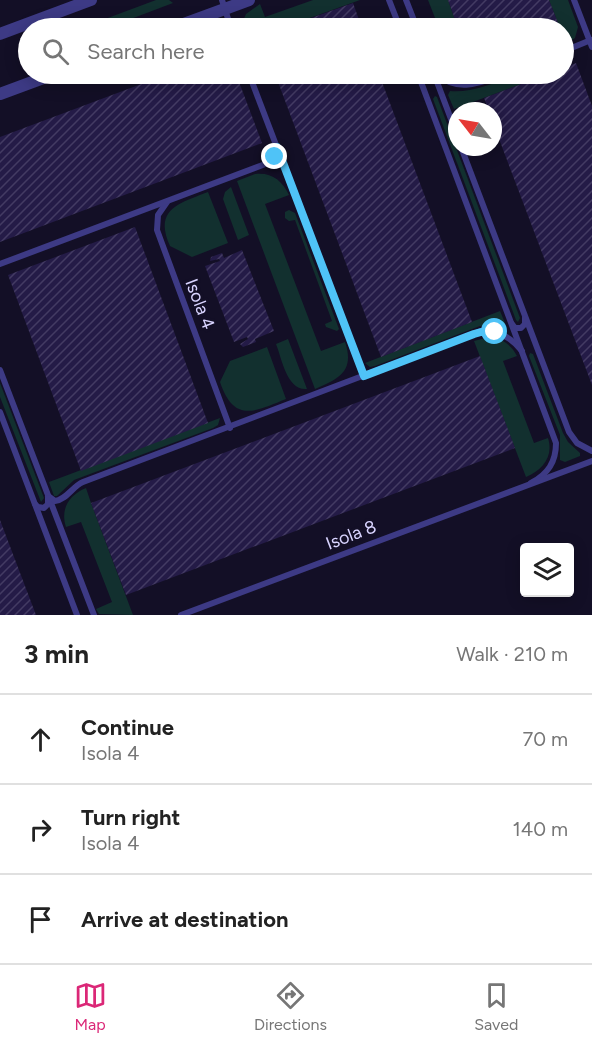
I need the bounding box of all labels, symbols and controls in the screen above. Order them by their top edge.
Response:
search box [18,18,574,84]
icon: search [39,35,72,68]
text: Search here [87,38,205,65]
north arrow [448,102,502,156]
route end [261,143,287,169]
street label: Isola 4 [180,276,220,332]
route start [481,318,507,344]
street label: Isola 8 [323,515,379,555]
map controls [520,543,574,597]
button: layers [520,543,574,597]
text: 3 min [24,638,89,670]
text: Walk · 210 m [456,642,568,666]
text: Continue [81,714,174,741]
icon: ahead [24,723,57,756]
text: 70 m [522,727,568,751]
text: Isola 4 [81,741,139,765]
text: Turn right [81,804,180,831]
icon: right [24,813,57,846]
text: 140 m [513,817,568,841]
text: Isola 4 [81,831,139,855]
icon: arrive [24,903,57,936]
text: Arrive at destination [81,906,289,933]
tab: Map [74,979,107,1034]
tab: Directions [254,979,327,1034]
tab: Saved [474,979,518,1034]

